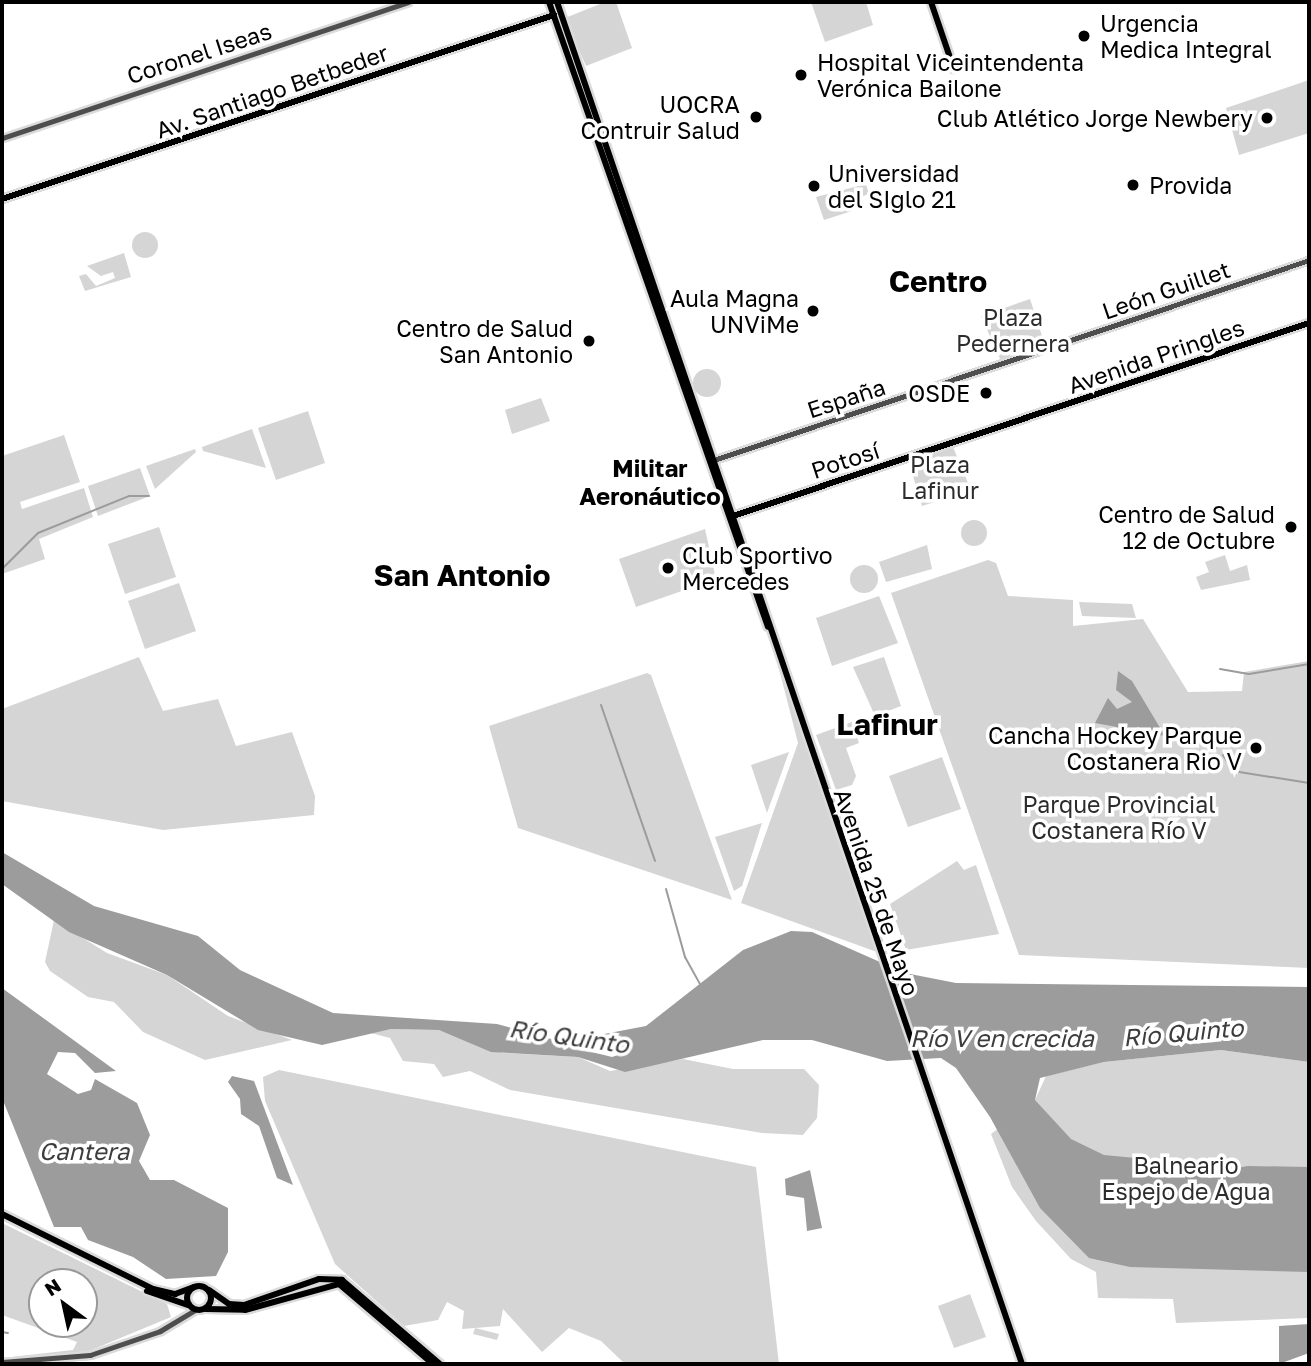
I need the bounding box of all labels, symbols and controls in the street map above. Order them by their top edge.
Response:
place label: Urgencia Medica Integral [1100,9,1272,63]
street label: Coronel Iseas [123,17,275,89]
marker: Urgencia Medica Integral [1074,26,1094,46]
street label: Av. Santiago Betbeder [152,38,392,144]
place label: Hospital Viceintendenta Verónica Bailone [817,48,1084,102]
marker: Hospital Viceintendenta Verónica Bailone [791,65,811,85]
place label: UOCRA Contruir Salud [581,90,740,144]
place label: Club Atlético Jorge Newbery [937,104,1253,132]
marker: UOCRA Contruir Salud [746,107,766,127]
marker: Club Atlético Jorge Newbery [1259,110,1275,126]
place label: Universidad del SIglo 21 [828,159,959,213]
place label: Provida [1149,171,1232,199]
marker: Provida [1123,175,1143,195]
marker: Universidad del SIglo 21 [806,178,822,194]
street label: León Guillet [1099,255,1233,325]
district label: Centro [889,263,987,299]
place label: Aula Magna UNViMe [670,284,799,338]
marker: Aula Magna UNViMe [805,303,821,319]
park label: Plaza Pedernera [956,303,1070,357]
street label: Avenida Pringles [1064,313,1248,399]
place label: Centro de Salud San Antonio [396,314,573,368]
marker: Centro de Salud San Antonio [579,331,599,351]
street label: España [803,372,889,424]
place label: OSDE [908,379,970,407]
marker: OSDE [976,383,996,403]
street label: Potosí [807,436,883,484]
park label: Plaza Lafinur [901,450,979,504]
district label: Militar Aeronáutico [579,454,721,510]
place label: Centro de Salud 12 de Octubre [1098,500,1275,554]
marker: Centro de Salud 12 de Octubre [1281,517,1301,537]
place label: Club Sportivo Mercedes [682,541,832,595]
district label: San Antonio [374,557,550,593]
marker: Club Sportivo Mercedes [660,560,676,576]
district label: Lafinur [836,706,938,742]
place label: Cancha Hockey Parque Costanera Rio V [988,721,1242,775]
marker: Cancha Hockey Parque Costanera Rio V [1248,740,1264,756]
street label: Avenida 25 de Mayo [829,785,925,999]
park label: Parque Provincial Costanera Río V [1022,790,1216,844]
water label: Río Quinto [1122,1012,1244,1052]
water label: Río Quinto [507,1013,631,1059]
water label: Río V en crecida [910,1024,1094,1052]
water label: Cantera [39,1137,129,1165]
park label: Balneario Espejo de Agua [1102,1151,1270,1205]
north arrow [28,1268,98,1338]
text: N [40,1273,65,1300]

